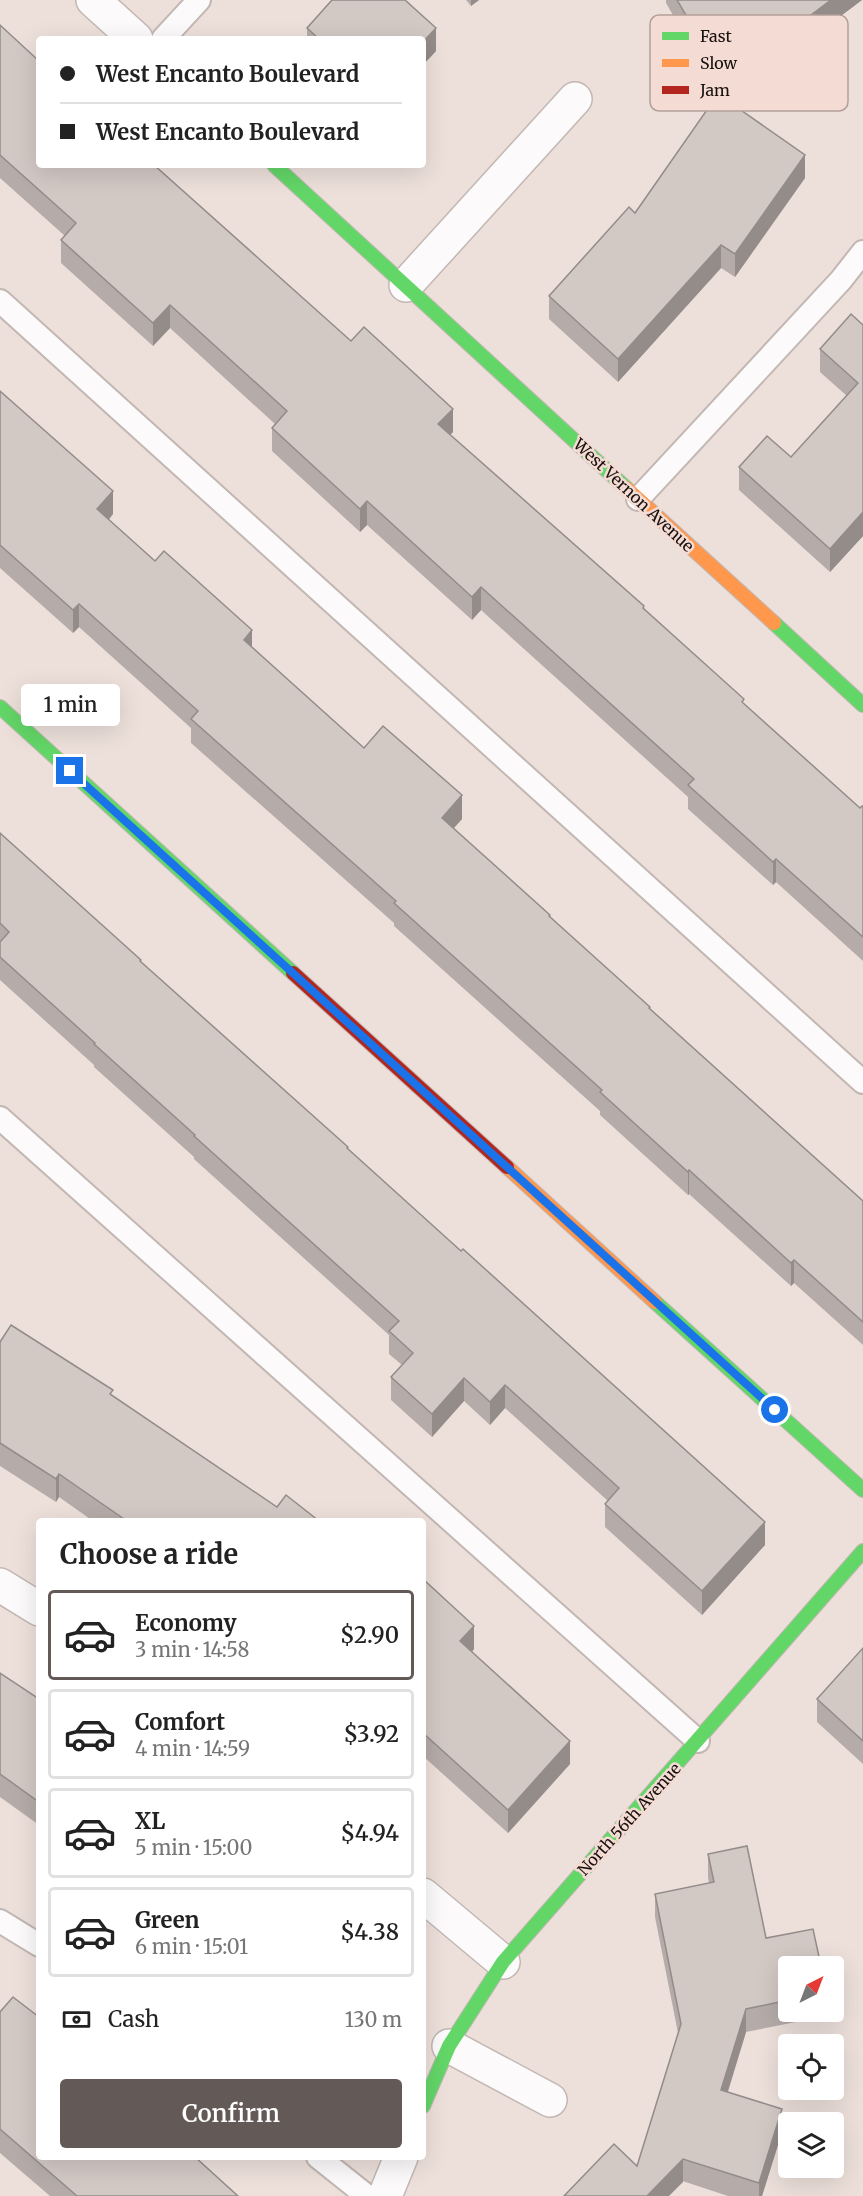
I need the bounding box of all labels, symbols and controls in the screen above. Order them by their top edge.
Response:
legend [650,15,848,111]
text: Fast [700,26,733,46]
text: Slow [700,53,738,73]
text: West Encanto Boulevard [96,60,359,88]
text: Jam [699,80,730,100]
text: West Encanto Boulevard [96,118,359,146]
street label: West Vernon Avenue [569,433,698,556]
callout: 1 min [20,684,119,726]
text: 1 min [44,692,97,717]
route end [56,757,83,784]
route start [761,1396,788,1423]
text: Choose a ride [60,1537,238,1571]
icon: car [63,1608,117,1662]
text: Economy [135,1609,236,1637]
text: $2.90 [340,1621,399,1649]
text: 3 min · 14:58 [135,1637,249,1662]
icon: car [63,1707,117,1761]
text: Comfort [135,1708,225,1736]
text: $3.92 [343,1720,399,1748]
text: 4 min · 14:59 [135,1736,250,1761]
street label: North 56th Avenue [573,1759,685,1879]
icon: car [63,1806,117,1860]
text: XL [135,1807,165,1835]
text: $4.94 [341,1819,399,1847]
text: 5 min · 15:00 [135,1835,252,1860]
icon: car [63,1905,117,1959]
text: Green [135,1906,199,1934]
text: $4.38 [340,1918,399,1946]
text: 6 min · 15:01 [135,1934,248,1959]
north arrow [778,1956,844,2022]
map controls [778,1956,844,2178]
icon: cash [60,2003,93,2036]
text: Cash [108,2005,159,2033]
text: 130 m [345,2007,402,2032]
button: locate [778,2034,844,2100]
button: Confirm [60,2079,402,2148]
button: layers [778,2112,844,2178]

